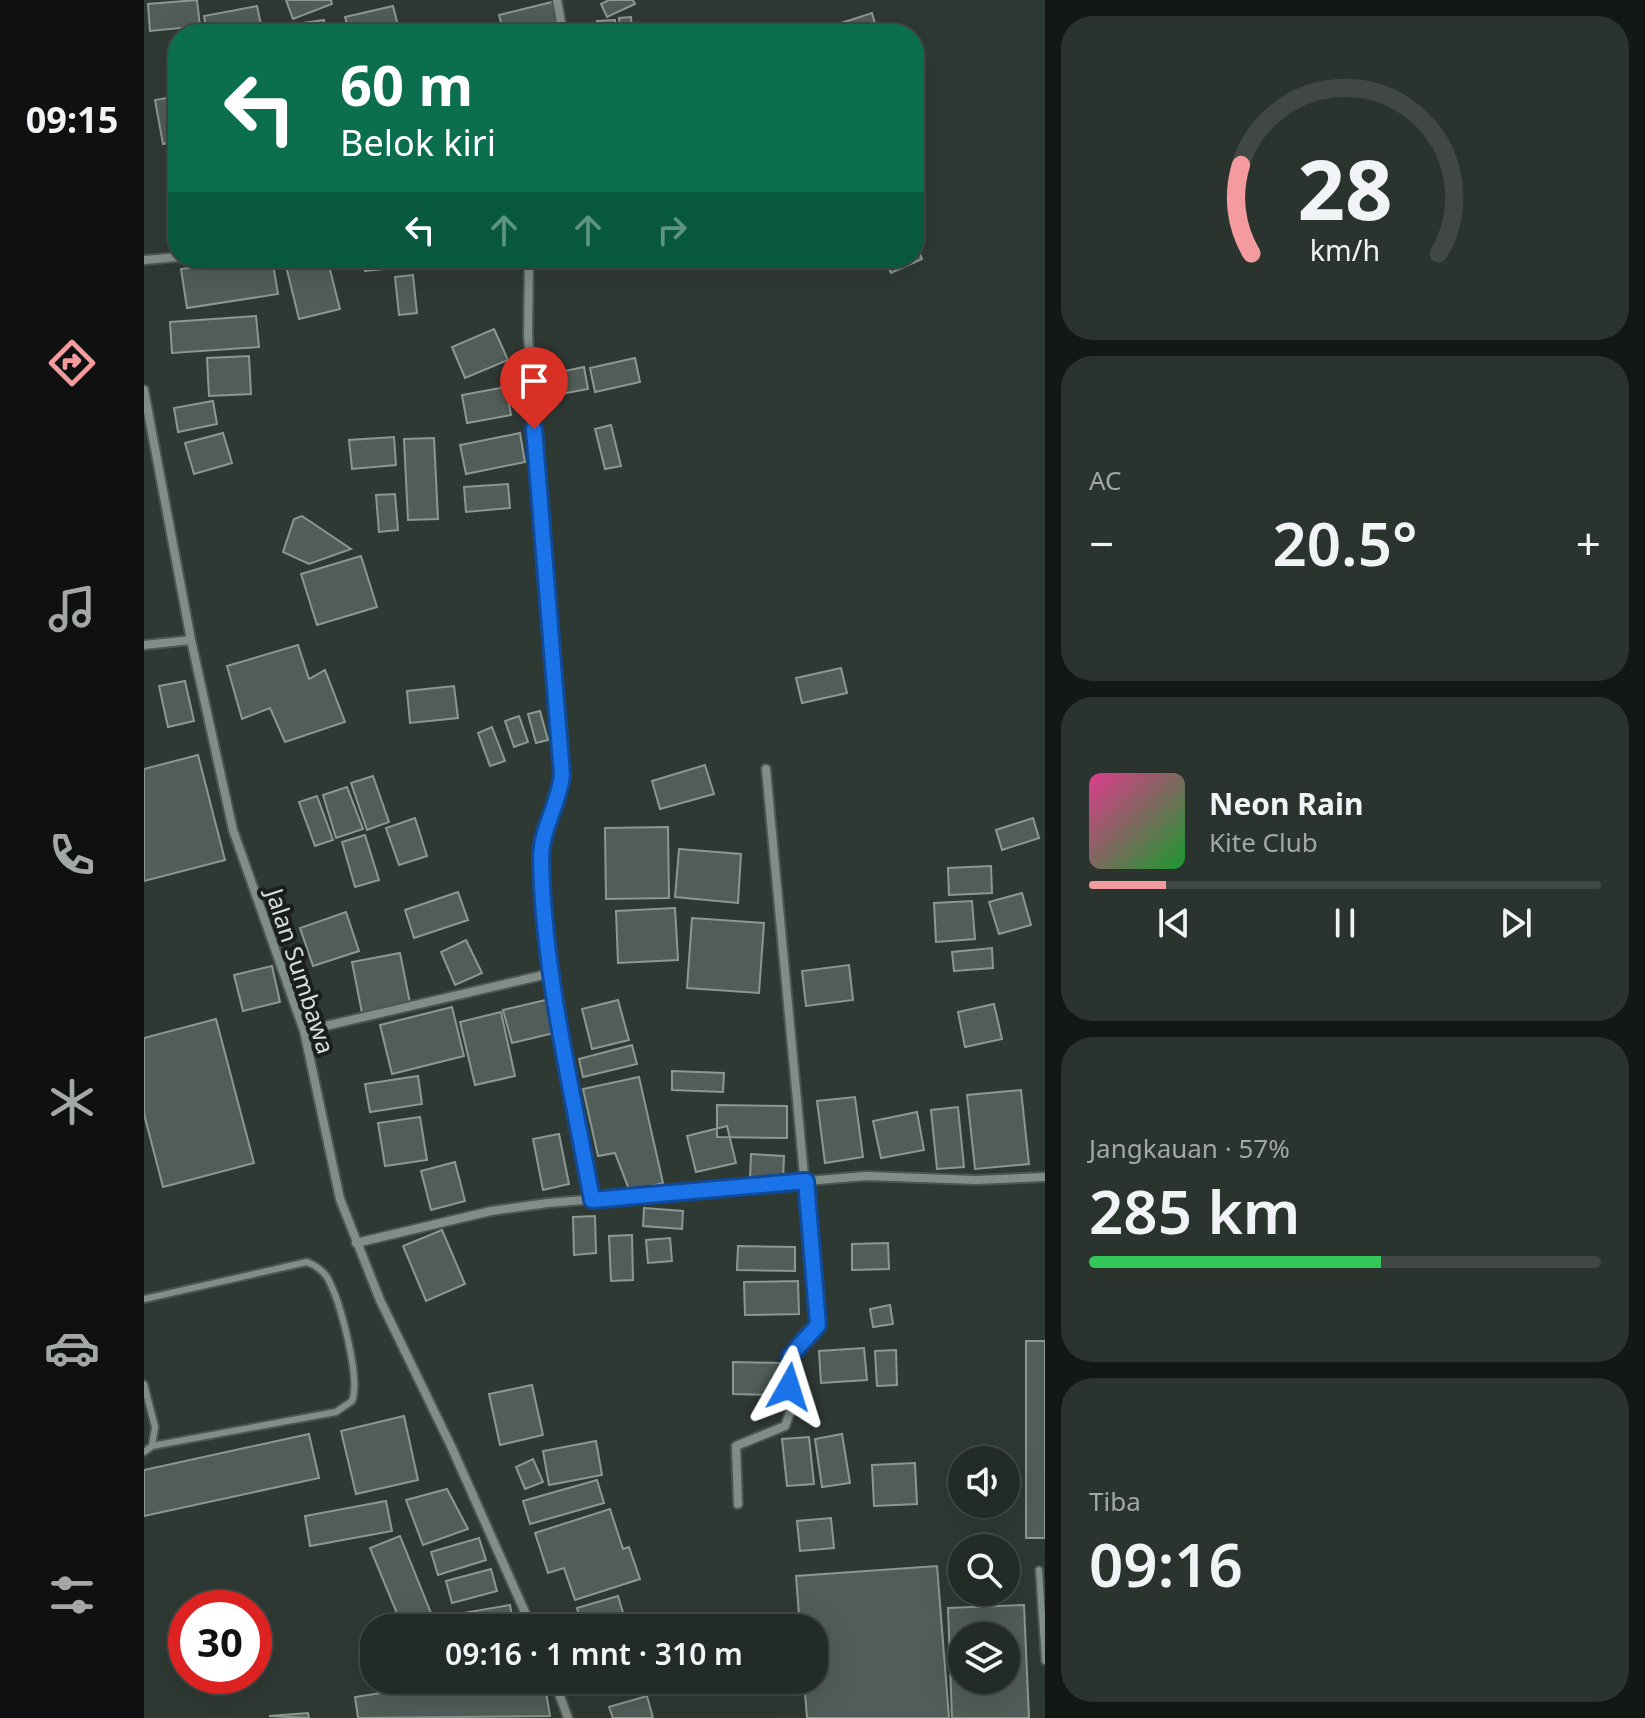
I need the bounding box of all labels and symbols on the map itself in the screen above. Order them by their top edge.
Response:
pin [500,347,568,429]
street label: Jalan Sumbawa [258,882,343,1058]
position arrow [747,1345,831,1429]
speed limit sign: 30 [168,1590,272,1694]

